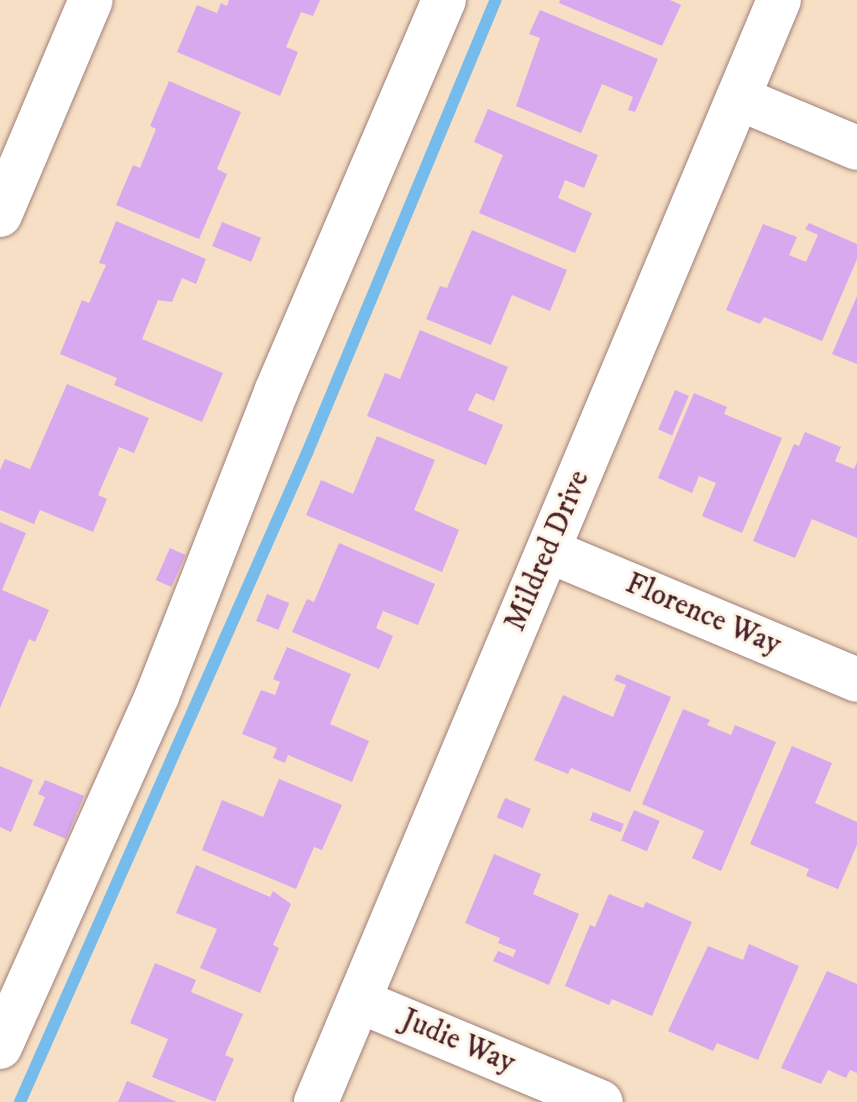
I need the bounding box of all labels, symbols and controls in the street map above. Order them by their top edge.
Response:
street label: Mildred Drive [498,465,598,637]
street label: Florence Way [620,566,786,664]
street label: Judie Way [396,1002,520,1082]

